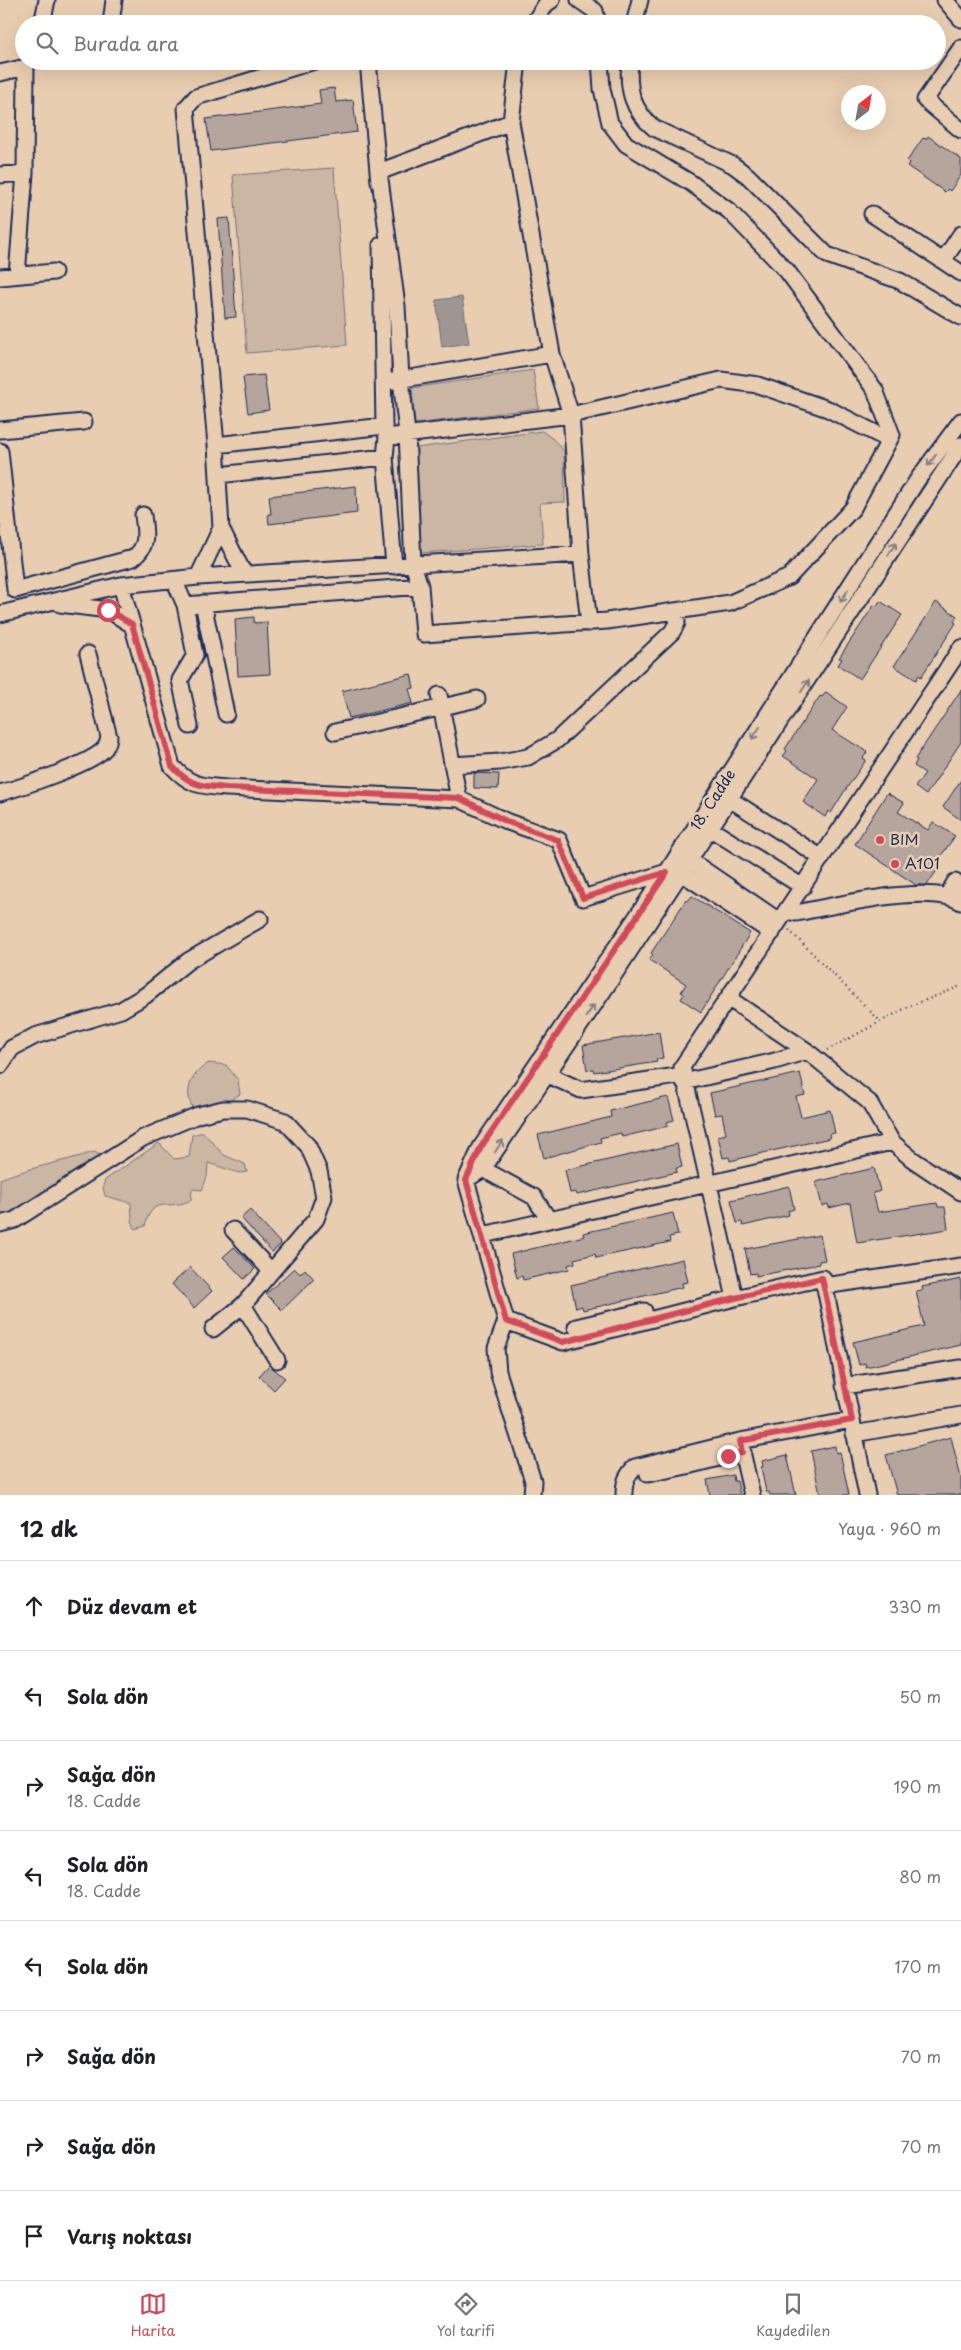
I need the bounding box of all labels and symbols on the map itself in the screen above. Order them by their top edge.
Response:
north arrow [841,85,886,130]
one-way arrow [927,453,937,467]
one-way arrow [887,542,898,556]
one-way arrow [838,589,849,603]
route start [97,599,120,622]
one-way arrow [800,679,810,693]
one-way arrow [751,726,761,740]
street label: 18. Cadde [683,764,740,834]
place label: BIM [890,827,919,850]
marker: BIM [874,834,886,846]
place label: A101 [905,851,940,874]
marker: A101 [889,858,901,870]
one-way arrow [585,1004,595,1018]
one-way arrow [494,1139,504,1153]
route end [717,1445,740,1468]

